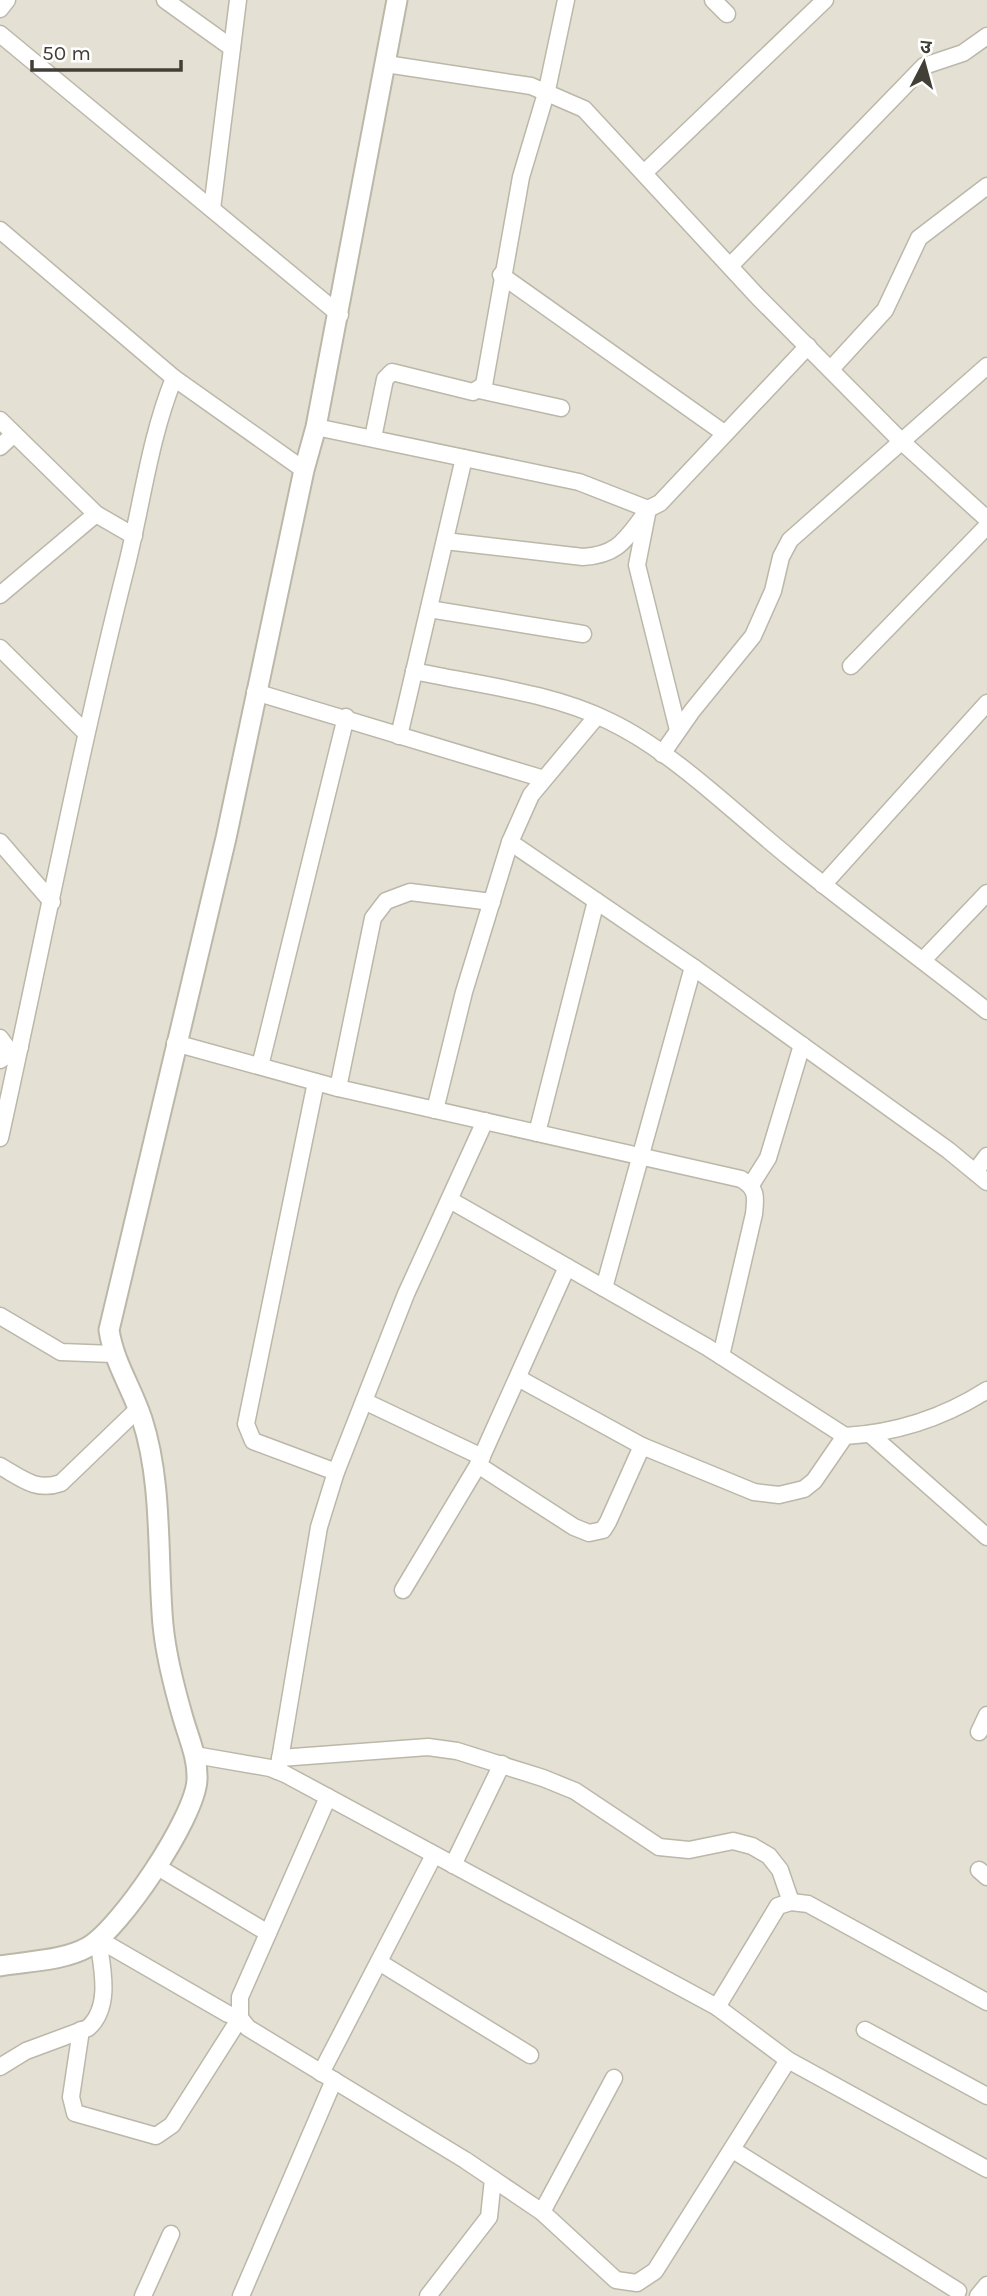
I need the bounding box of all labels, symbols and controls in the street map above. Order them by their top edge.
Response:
scale bar [32,28,180,72]
north arrow [889,28,959,98]
text: उ [919,36,933,59]
text: 50 m [42,41,91,65]

